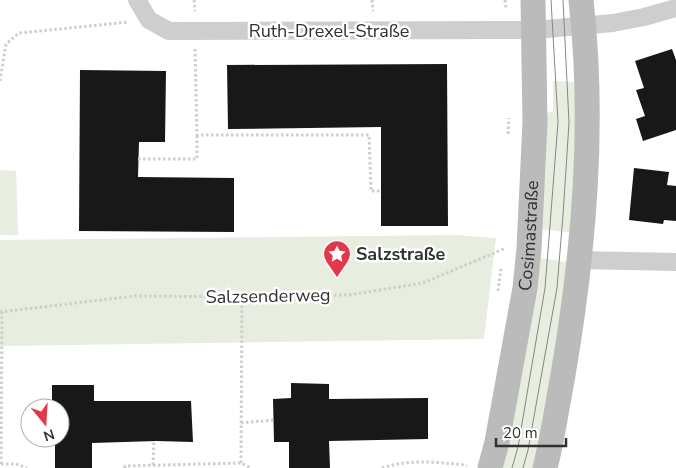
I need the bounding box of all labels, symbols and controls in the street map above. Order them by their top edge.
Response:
street label: Ruth-Drexel-Straße [249,19,409,43]
street label: Cosimastraße [513,180,544,292]
place icon: Salzstraße [322,239,352,278]
place label: Salzstraße [356,242,446,266]
street label: Salzsenderweg [205,283,331,309]
north arrow [20,398,70,448]
scale bar [496,416,566,448]
text: 20 m [503,423,538,443]
text: N [41,424,57,446]

